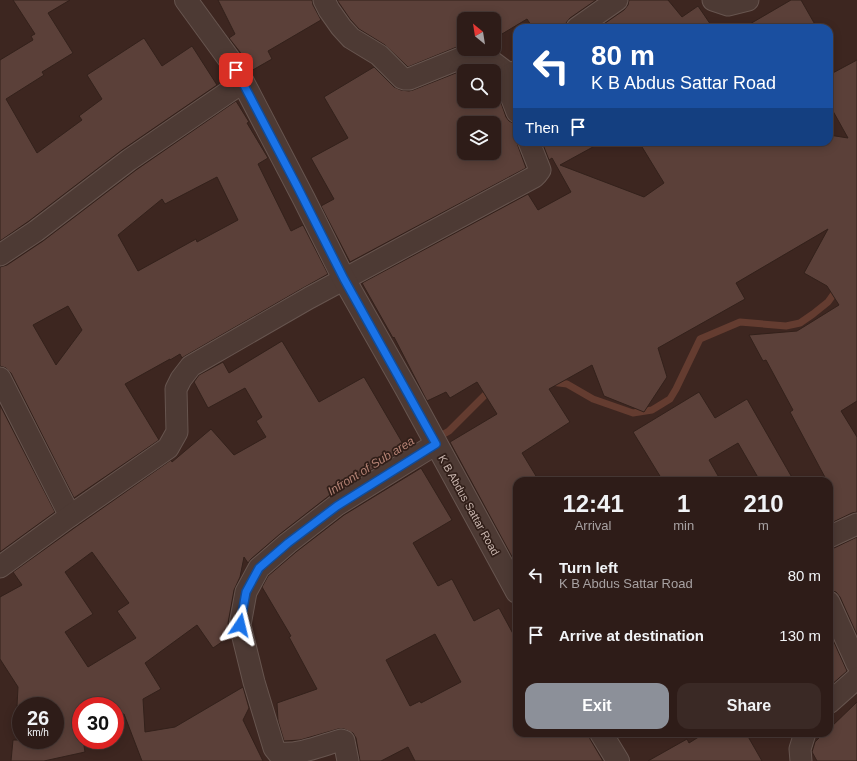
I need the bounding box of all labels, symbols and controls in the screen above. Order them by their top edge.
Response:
north arrow [457,12,501,56]
map controls [457,12,501,160]
icon: left [525,40,577,92]
text: 80 m [591,40,655,71]
pin [219,53,253,87]
icon: arrive [225,59,247,81]
button: search [457,64,501,108]
text: K B Abdus Sattar Road [591,73,776,93]
button: layers [457,116,501,160]
icon: arrive [567,116,589,138]
text: Then [525,119,559,136]
water label: Infront of Sub area [325,434,417,498]
street label: K B Abdus Sattar Road [436,453,502,557]
text: 12:41 [562,490,624,517]
text: 1 [677,490,690,517]
text: 210 [744,490,784,517]
text: Arrival [575,518,612,533]
text: min [673,518,694,533]
text: m [758,518,769,533]
text: Turn left [559,559,618,576]
icon: left [525,564,547,586]
text: 80 m [788,567,821,584]
text: K B Abdus Sattar Road [559,576,693,591]
position arrow [219,604,261,646]
icon: arrive [525,624,547,646]
text: Arrive at destination [559,627,704,644]
text: 130 m [779,627,821,644]
button: Exit [525,683,669,729]
button: Share [677,683,821,729]
speed limit sign: 30 [72,697,124,749]
text: 26 [27,707,49,729]
text: km/h [27,727,49,738]

